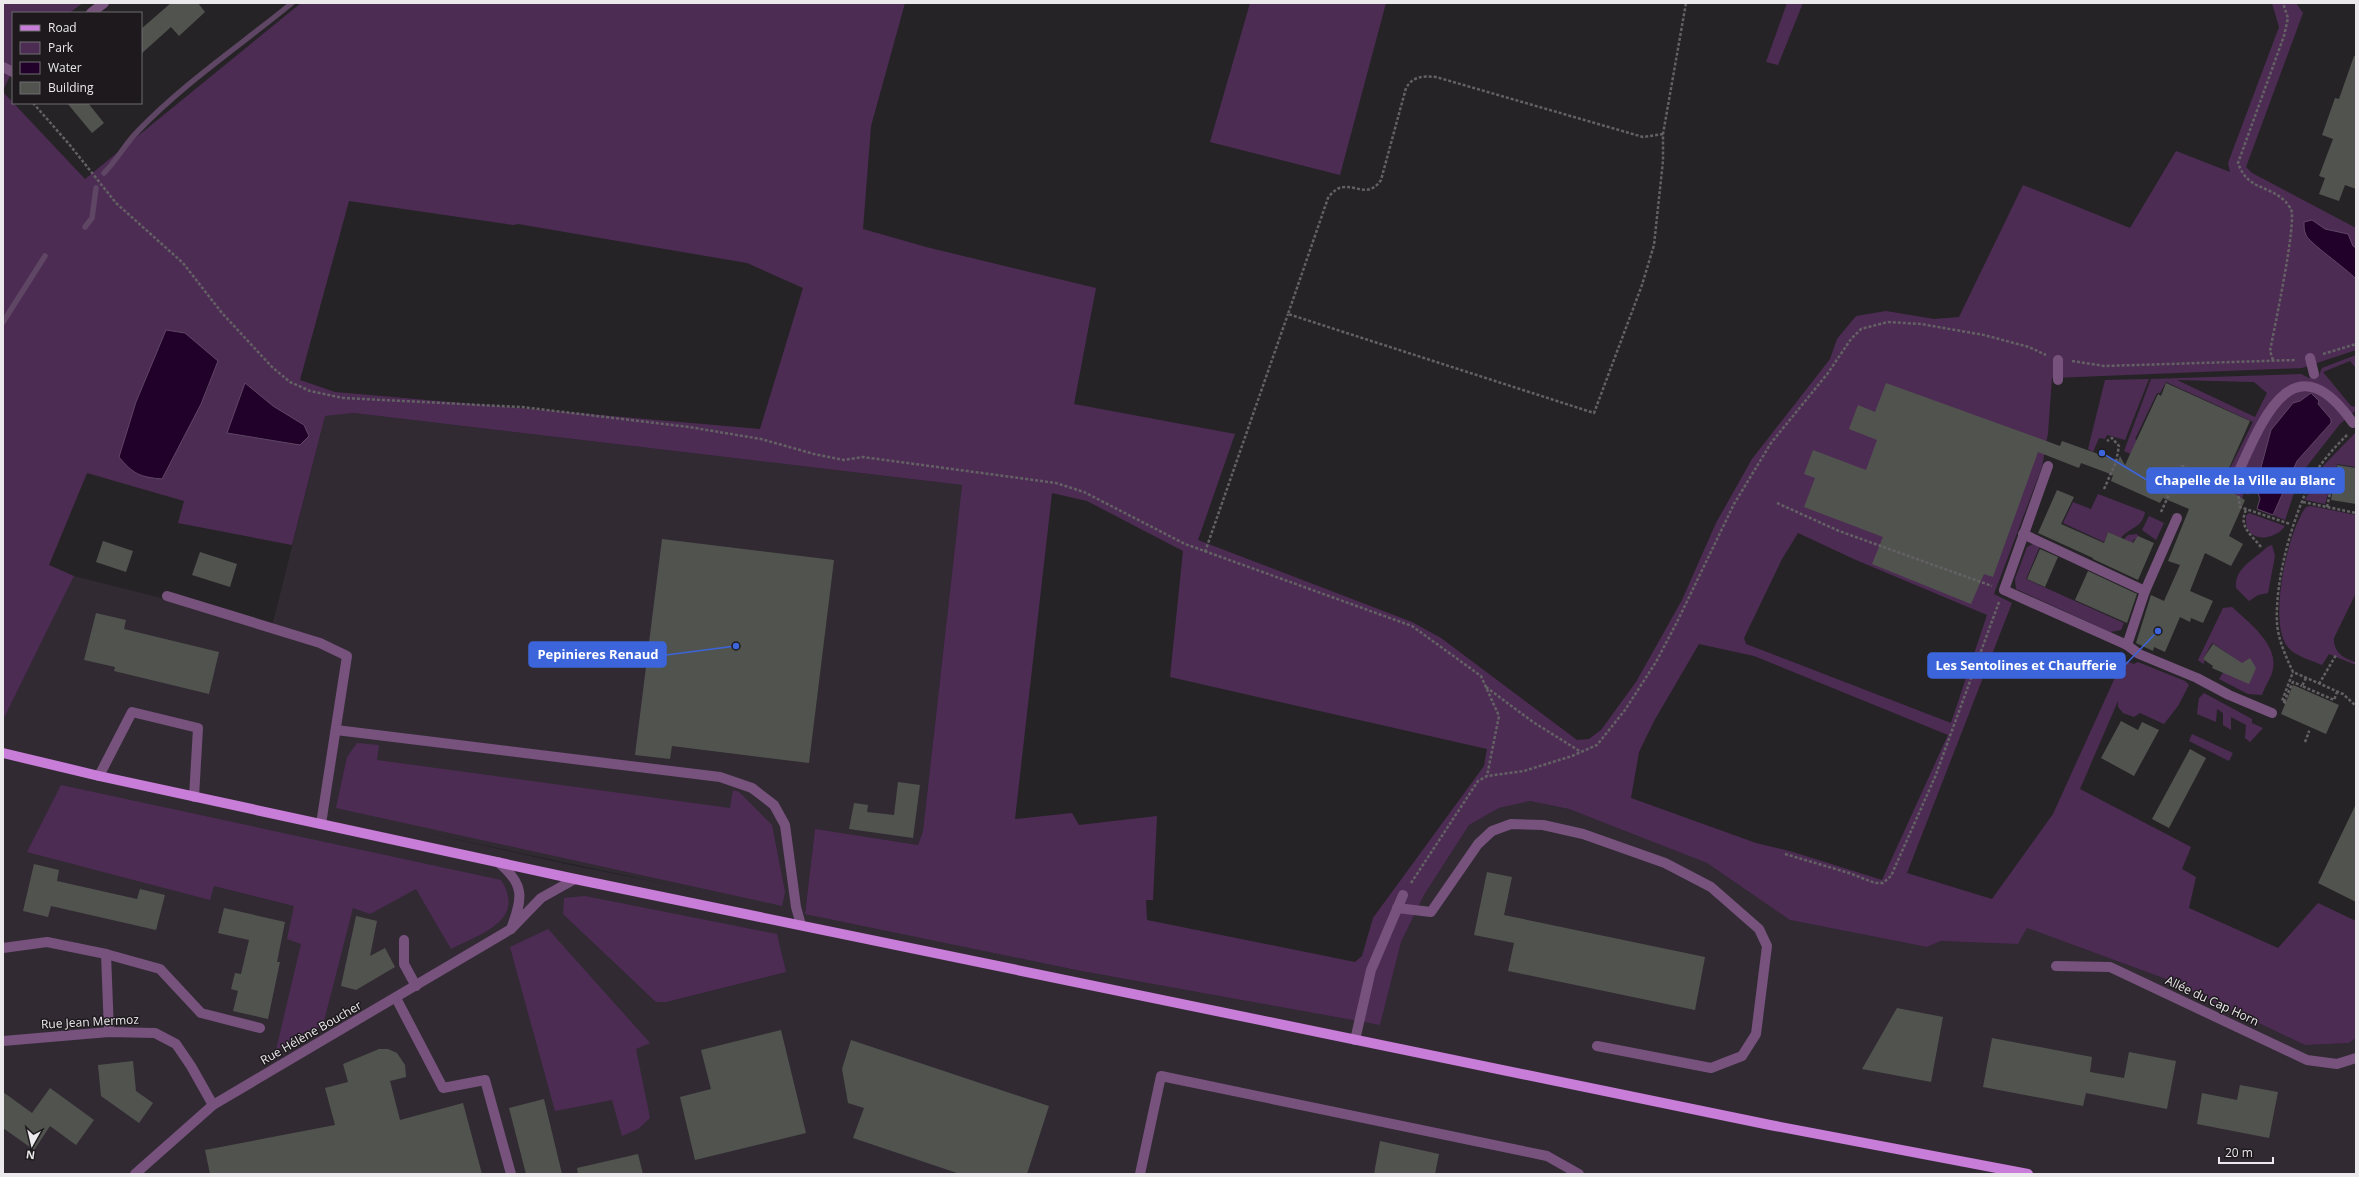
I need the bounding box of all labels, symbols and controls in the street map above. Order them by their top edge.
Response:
legend [12,12,142,104]
text: Road [48,19,77,36]
text: Park [48,39,74,56]
text: Water [48,59,82,76]
text: Building [48,79,94,96]
callout: Chapelle de la Ville au Blanc [2147,468,2344,493]
text: Chapelle de la Ville au Blanc [2154,471,2336,489]
callout: Pepinieres Renaud [529,642,666,667]
text: Pepinieres Renaud [537,645,659,663]
callout: Les Sentolines et Chaufferie [1928,653,2125,678]
text: Les Sentolines et Chaufferie [1935,656,2117,674]
street label: Allée du Cap Horn [2163,971,2262,1030]
street label: Rue Hélène Boucher [257,997,365,1068]
street label: Rue Jean Mermoz [41,1010,140,1033]
north arrow [12,1125,52,1165]
scale bar [2219,1139,2273,1165]
text: 20 m [2225,1144,2253,1161]
text: N [25,1147,36,1163]

